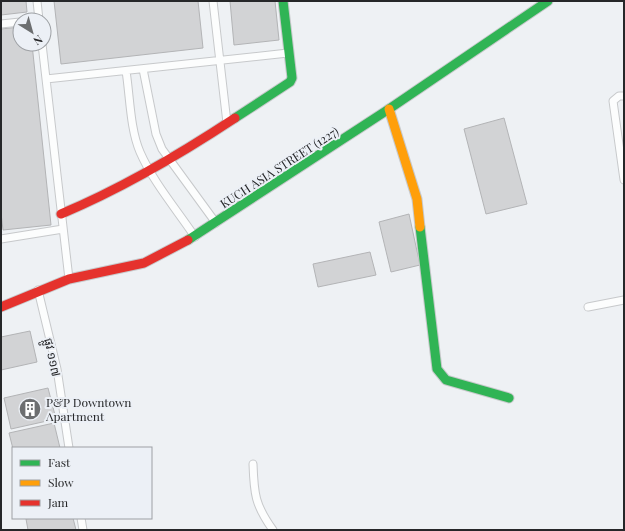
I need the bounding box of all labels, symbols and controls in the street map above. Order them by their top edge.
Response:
north arrow [12,12,52,52]
text: N [31,32,46,49]
street label: KUCH ASIA STREET (1227) [217,123,341,211]
street label: ផ្លូវ ១១៧ [38,336,65,379]
place label: P&P Downtown Apartment [45,394,132,424]
building icon: P&P Downtown Apartment [17,396,43,422]
legend [12,447,152,519]
text: Fast [48,454,71,470]
text: Slow [48,474,74,490]
text: Jam [47,494,69,510]

